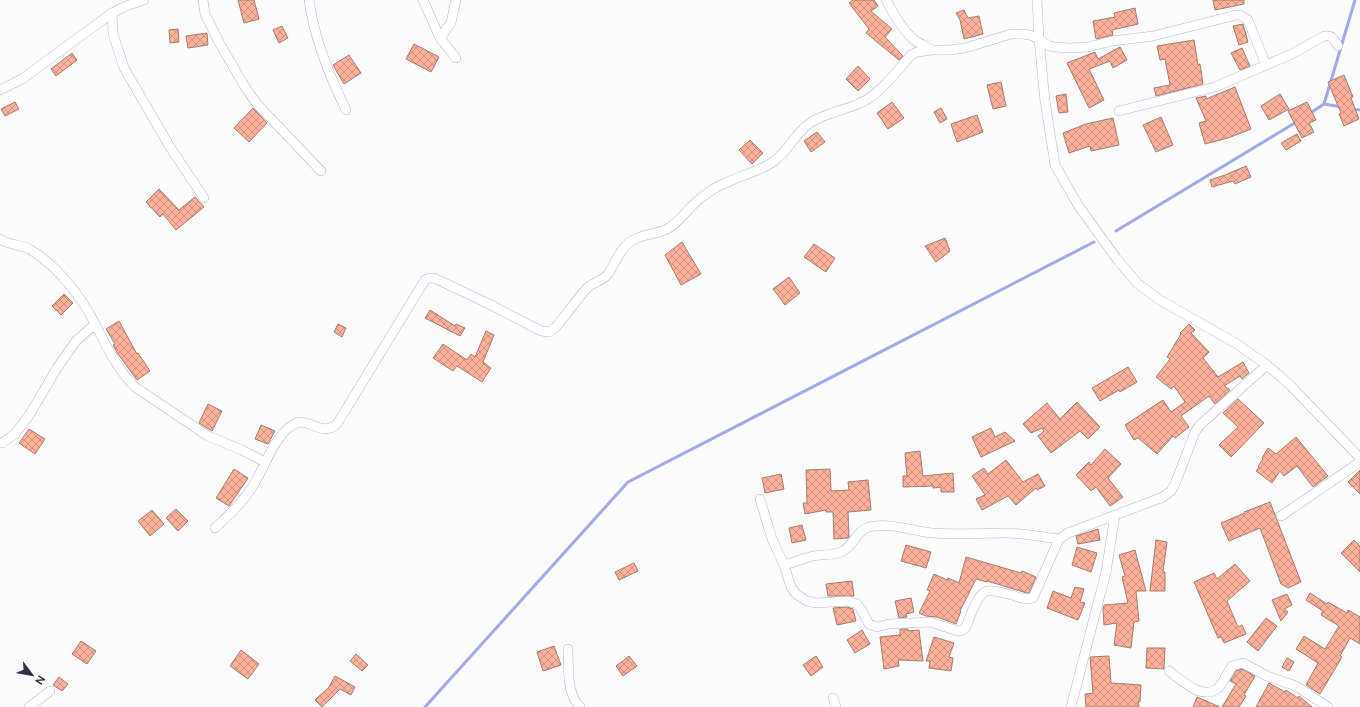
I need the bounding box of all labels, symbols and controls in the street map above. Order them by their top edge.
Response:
north arrow [12,655,52,695]
text: N [32,673,48,687]

